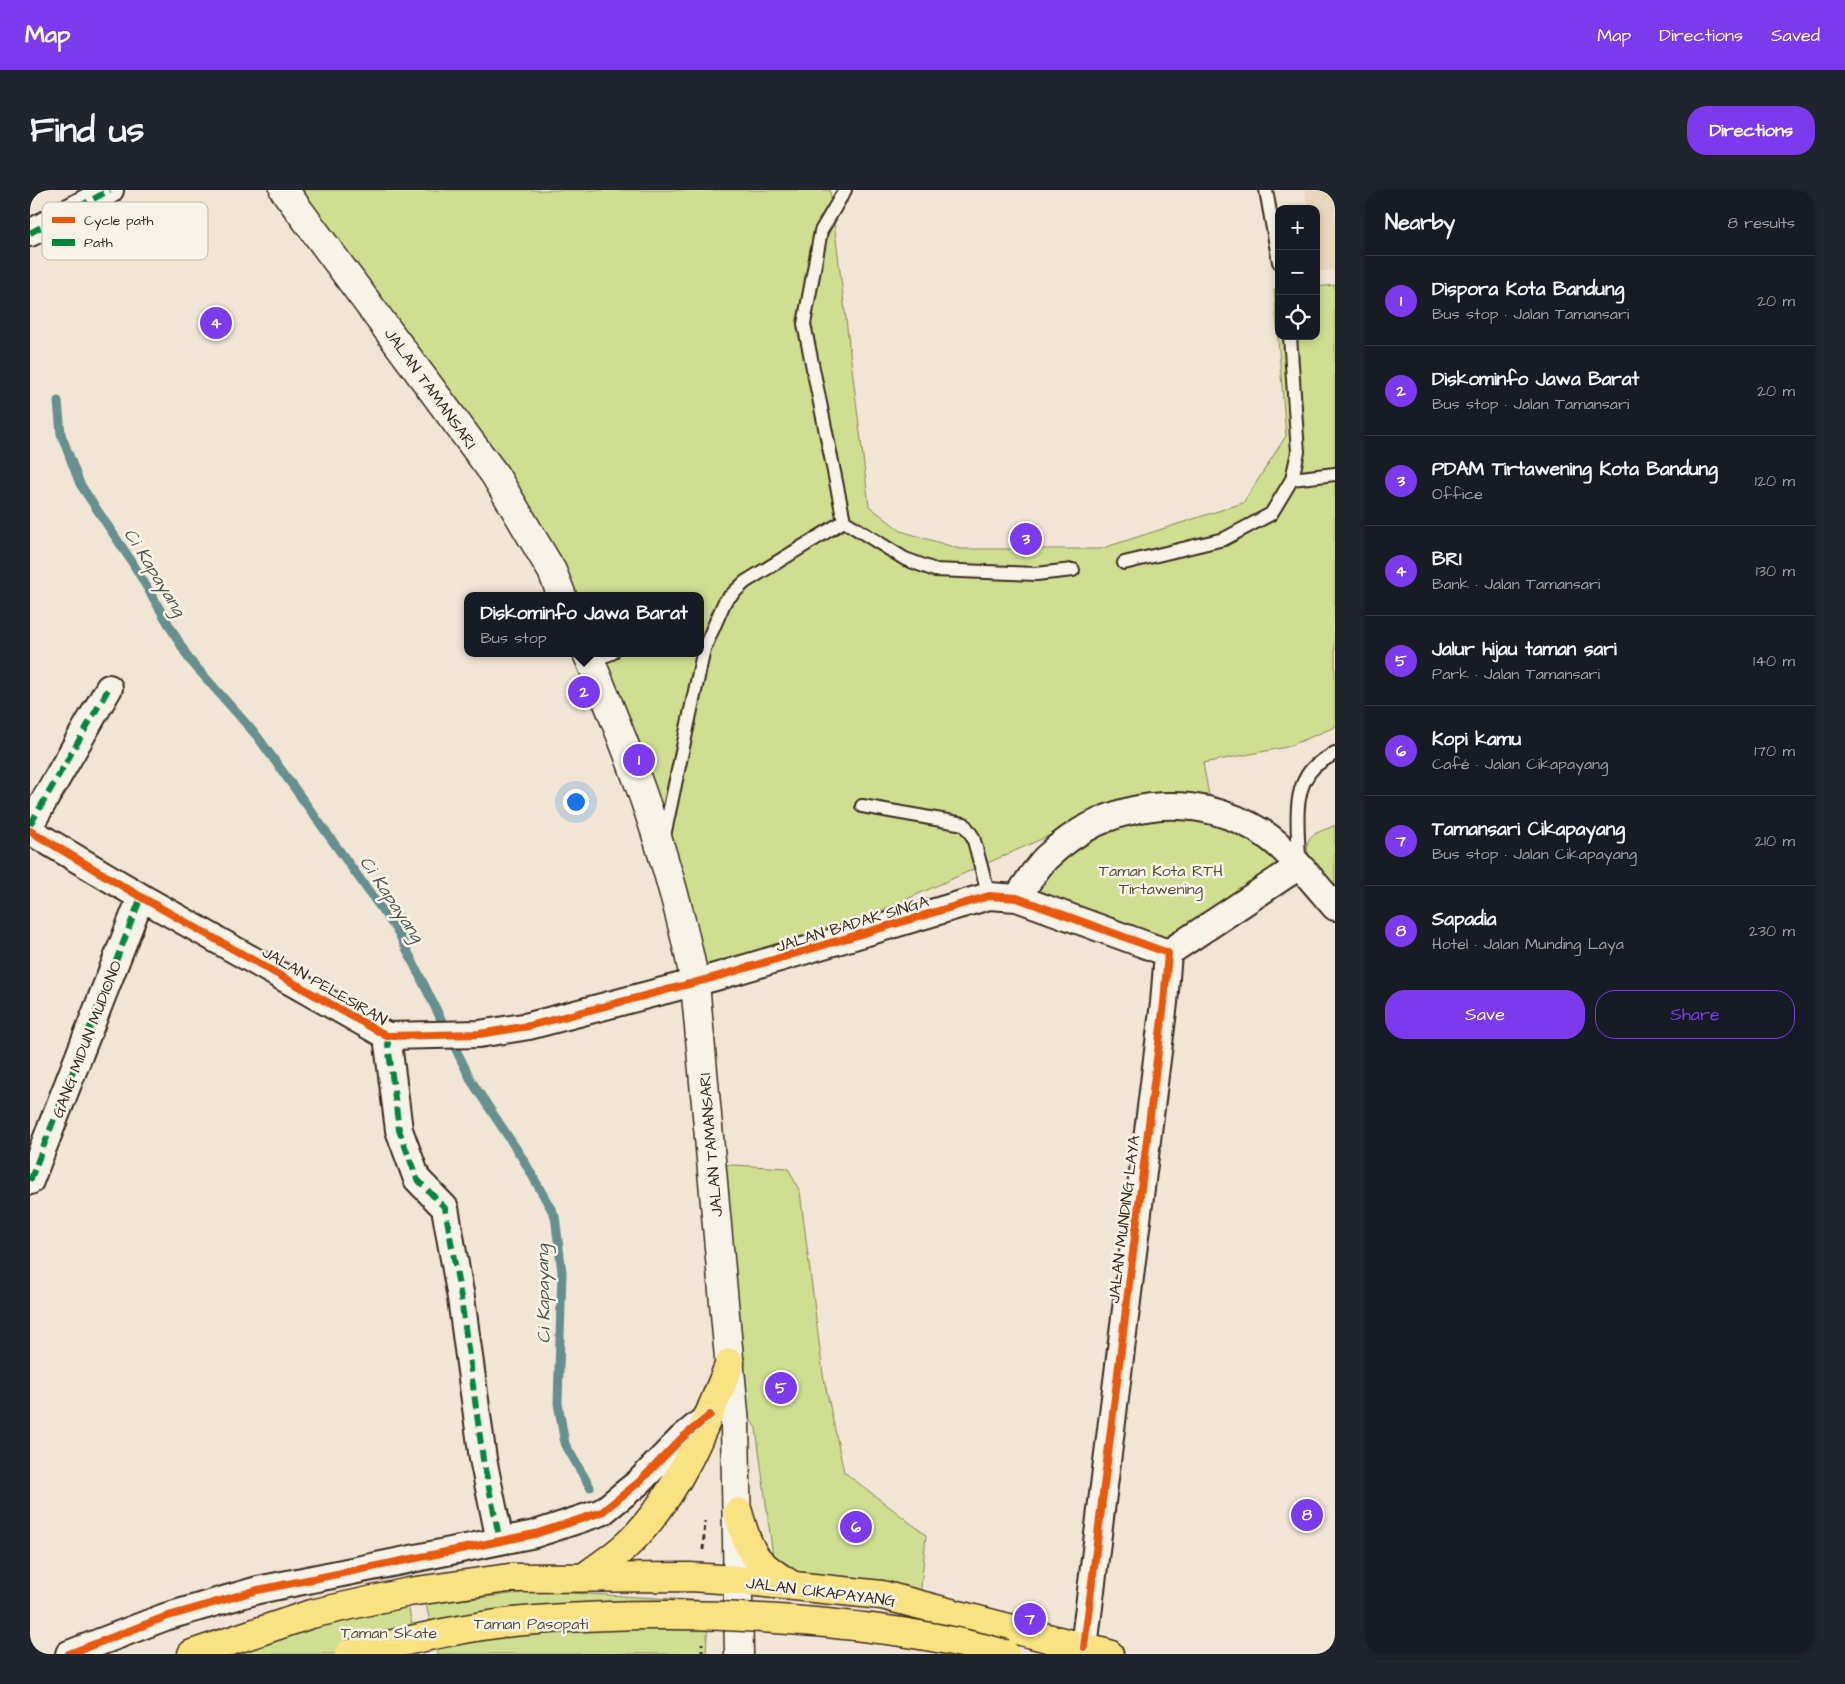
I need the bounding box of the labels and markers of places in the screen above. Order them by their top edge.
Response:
pin: 4 [200,304,232,342]
pin: 3 [1010,520,1042,558]
pin: 2 [568,673,600,711]
pin: 1 [623,741,655,779]
pin: 5 [765,1369,797,1407]
pin: 8 [1291,1496,1323,1534]
pin: 6 [840,1508,872,1546]
pin: 7 [1014,1600,1046,1638]

